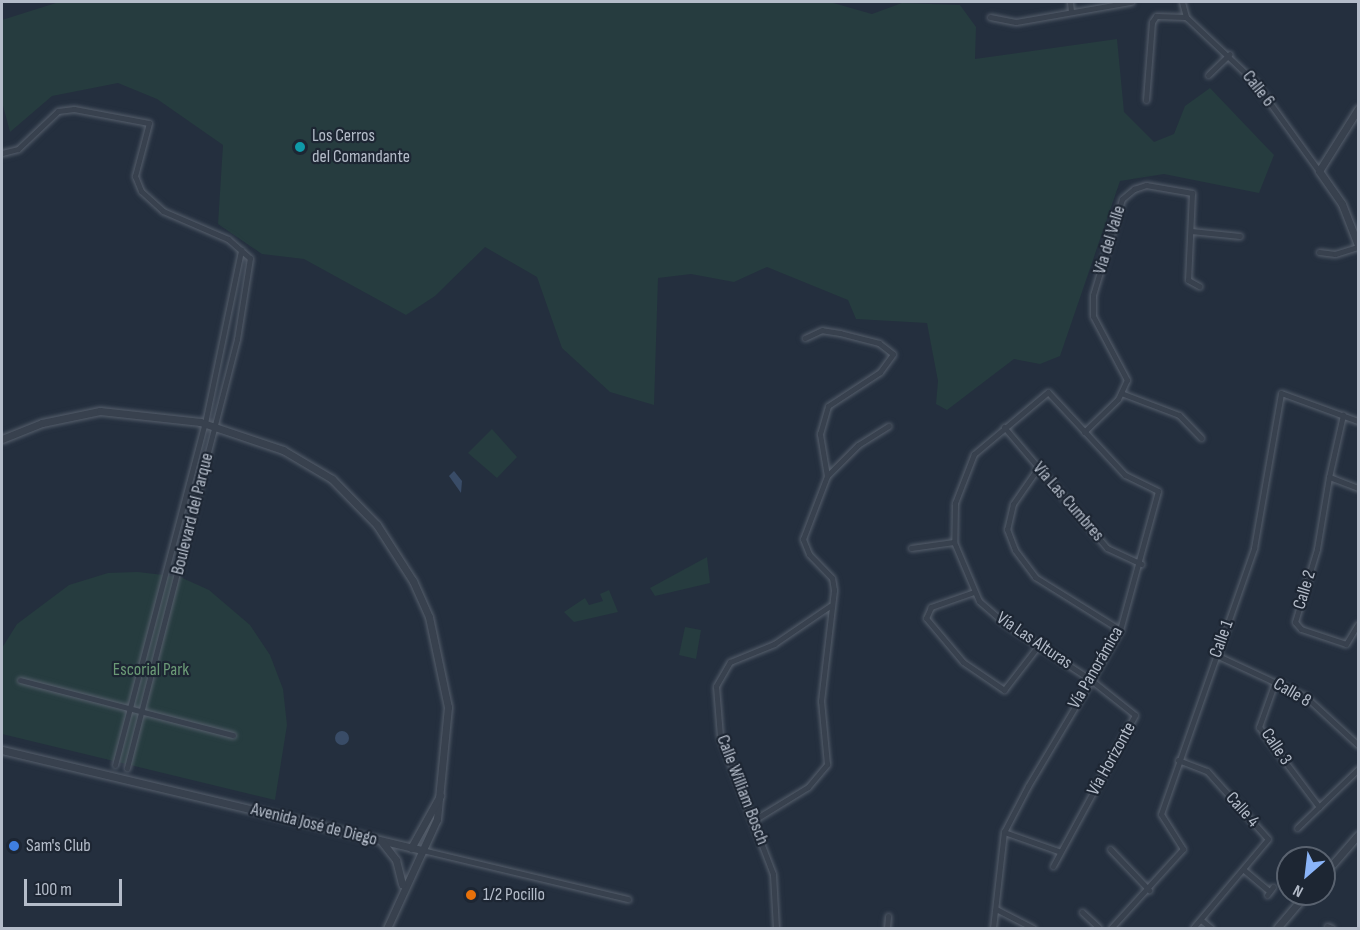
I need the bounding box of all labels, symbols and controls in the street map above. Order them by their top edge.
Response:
street label: Calle 6 [1237,67,1279,111]
place label: Los Cerros del Comandante [312,126,410,168]
marker: Los Cerros del Comandante [293,140,307,154]
street label: Vía del Valle [1089,203,1131,277]
street label: Boulevard del Parque [167,451,219,577]
street label: Vía Las Cumbres [1028,458,1108,546]
street label: Calle 2 [1289,568,1321,612]
street label: Vía Las Alturas [992,608,1076,674]
street label: Calle 1 [1205,617,1239,661]
street label: Vía Panorámica [1064,623,1128,713]
park label: Escorial Park [113,659,189,681]
street label: Calle 8 [1269,674,1315,712]
street label: Vía Horizonte [1083,719,1141,799]
street label: Calle 3 [1256,725,1296,769]
street label: Calle William Bosch [711,732,773,848]
street label: Calle 4 [1221,788,1263,832]
street label: Avenida José de Diego [249,799,379,851]
place label: Sam's Club [26,835,91,857]
marker: Sam's Club [7,839,21,853]
north arrow [1276,846,1336,906]
scale bar [27,867,124,905]
text: 100 m [35,879,72,900]
text: N [1290,880,1306,901]
place label: 1/2 Pocillo [483,884,545,906]
marker: 1/2 Pocillo [464,888,478,902]

